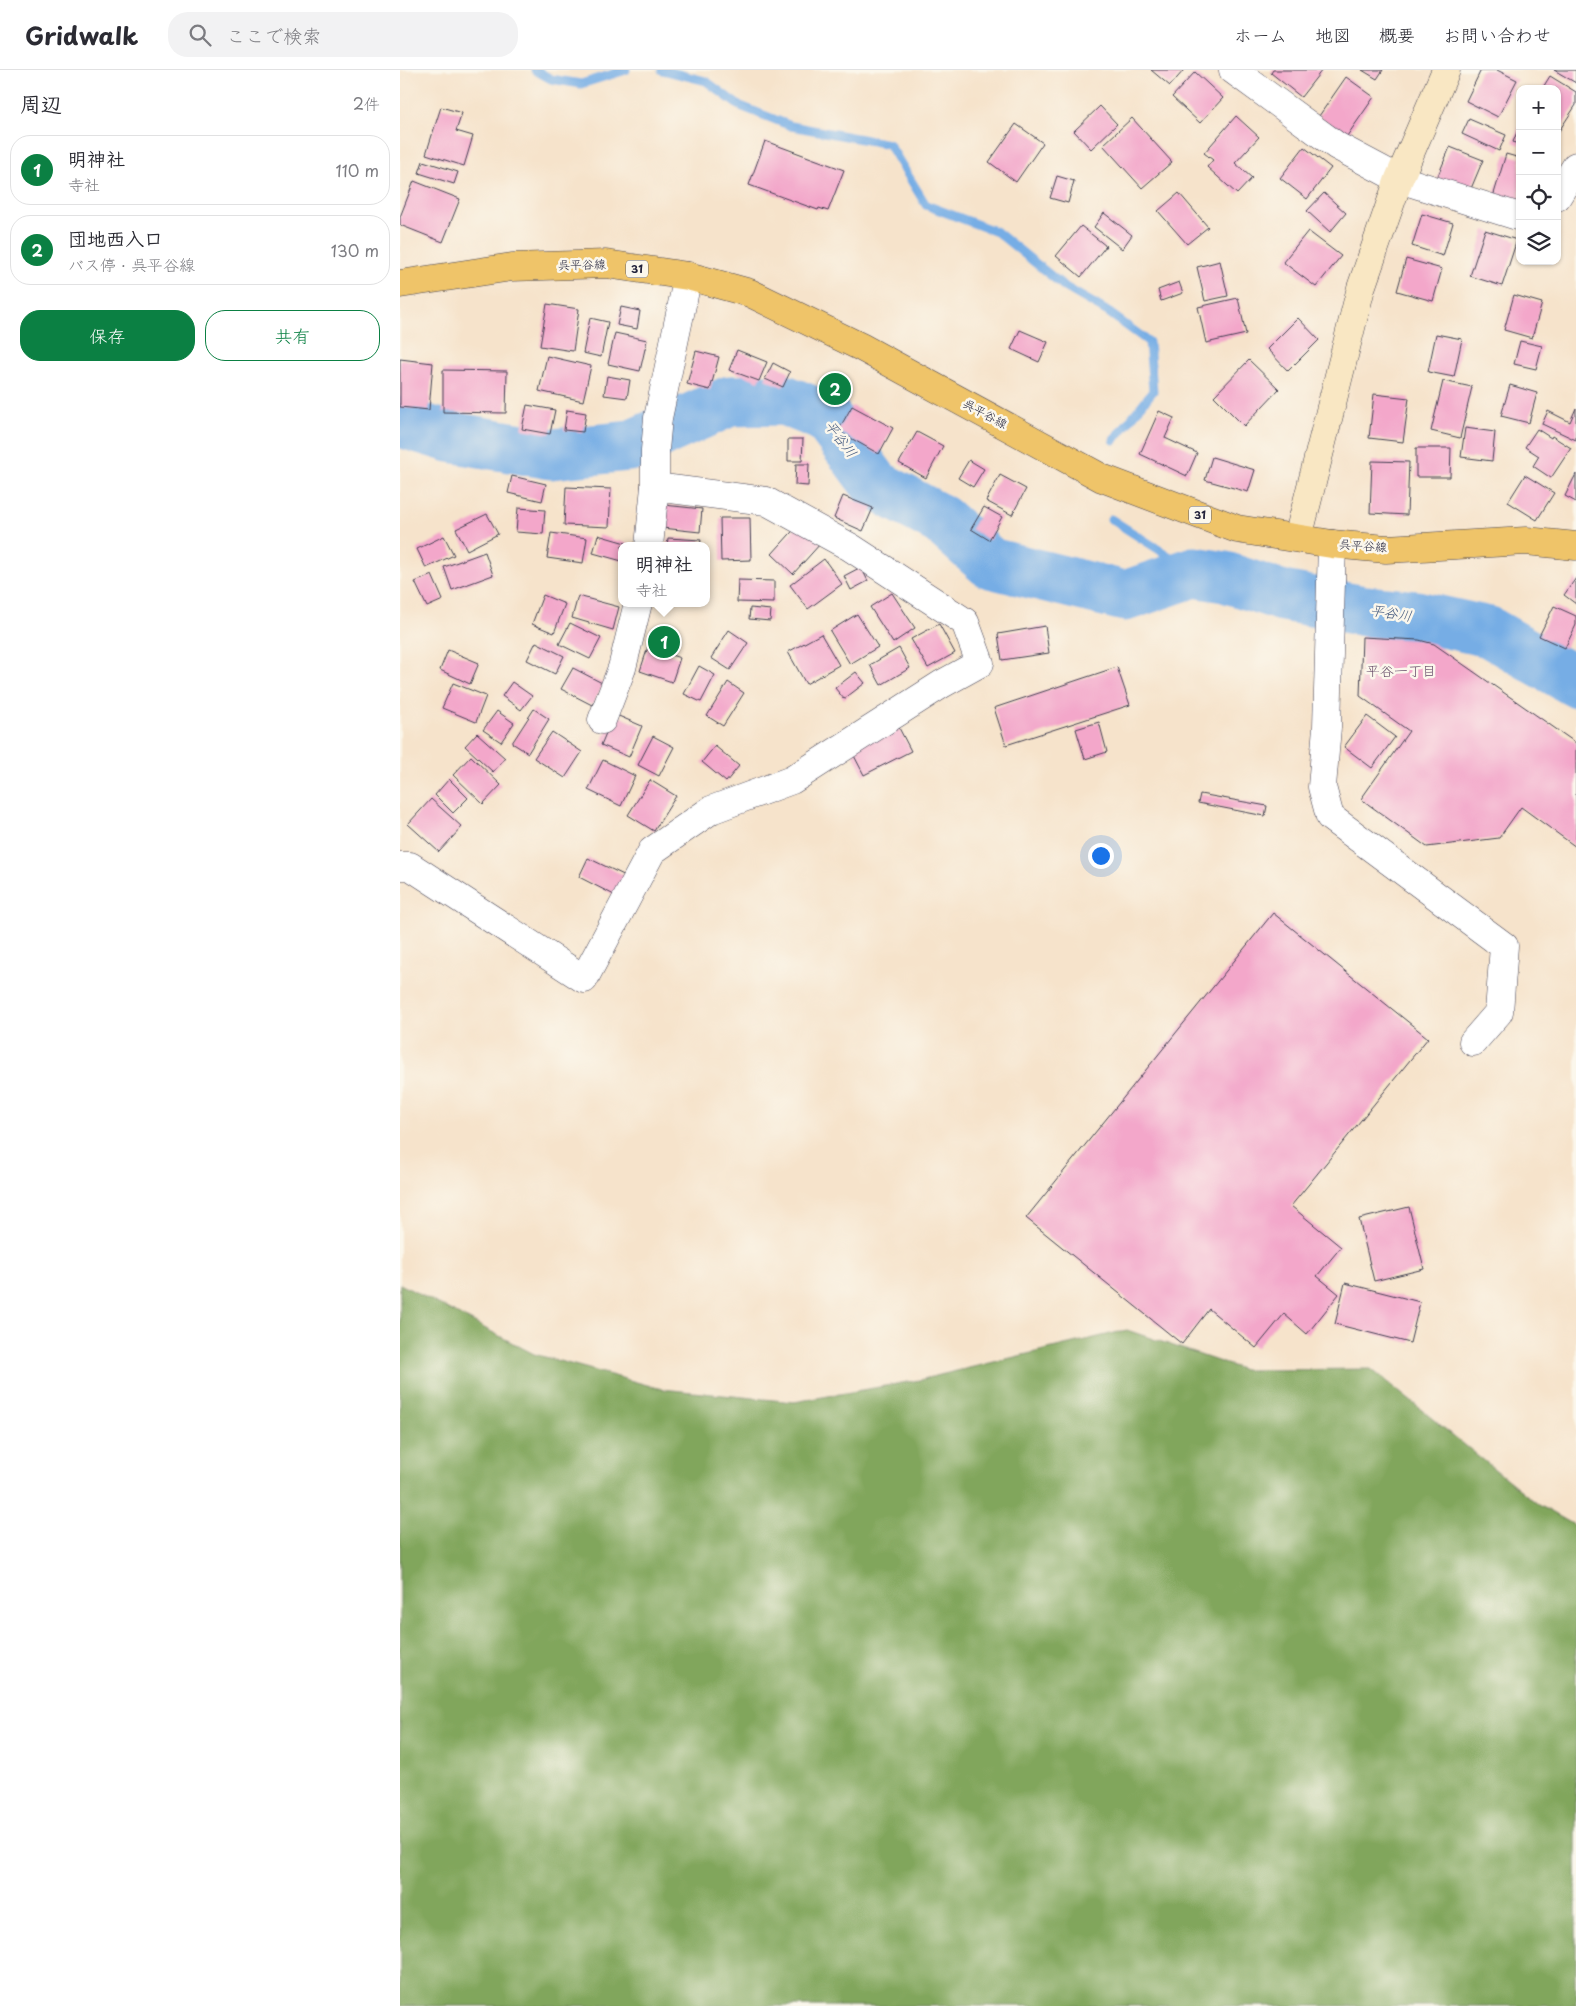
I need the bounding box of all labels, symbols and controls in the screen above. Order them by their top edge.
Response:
search box [168,12,518,57]
text: Gridwalk [25,17,138,53]
icon: search [186,21,214,49]
text: ここで検索 [226,21,321,49]
text: ホーム [1234,21,1287,48]
text: 地図 [1315,21,1351,48]
text: 概要 [1379,21,1415,48]
text: お問い合わせ [1443,21,1551,48]
map controls [1516,85,1561,265]
button: + [1516,85,1561,130]
text: 周辺 [20,87,62,119]
text: 2件 [353,91,380,115]
button: − [1516,130,1561,175]
text: 明神社 [68,144,125,172]
text: 1 [33,158,41,182]
text: 110 m [336,158,379,182]
text: 寺社 [68,172,100,196]
button: locate [1516,175,1561,220]
button: layers [1516,220,1561,265]
text: 団地西入口 [68,224,163,252]
text: 2 [31,238,43,262]
text: 130 m [331,238,379,262]
text: バス停 · 呉平谷線 [68,252,195,276]
street label: 呉平谷線 [558,255,606,273]
road number: 31 [626,260,648,278]
button: 保存 [20,310,195,361]
button: 共有 [205,310,380,361]
pin: 2 [819,370,851,408]
street label: 呉平谷線 [960,394,1011,432]
water label: 平谷川 [820,416,862,462]
road number: 31 [1189,506,1211,524]
street label: 呉平谷線 [1338,534,1388,556]
popup [618,542,710,607]
text: 明神社 [635,549,693,577]
text: 寺社 [635,577,668,601]
water label: 平谷川 [1369,599,1413,626]
pin: 1 [648,623,680,661]
district label: 平谷一丁目 [1366,660,1436,681]
your location [1088,843,1114,869]

